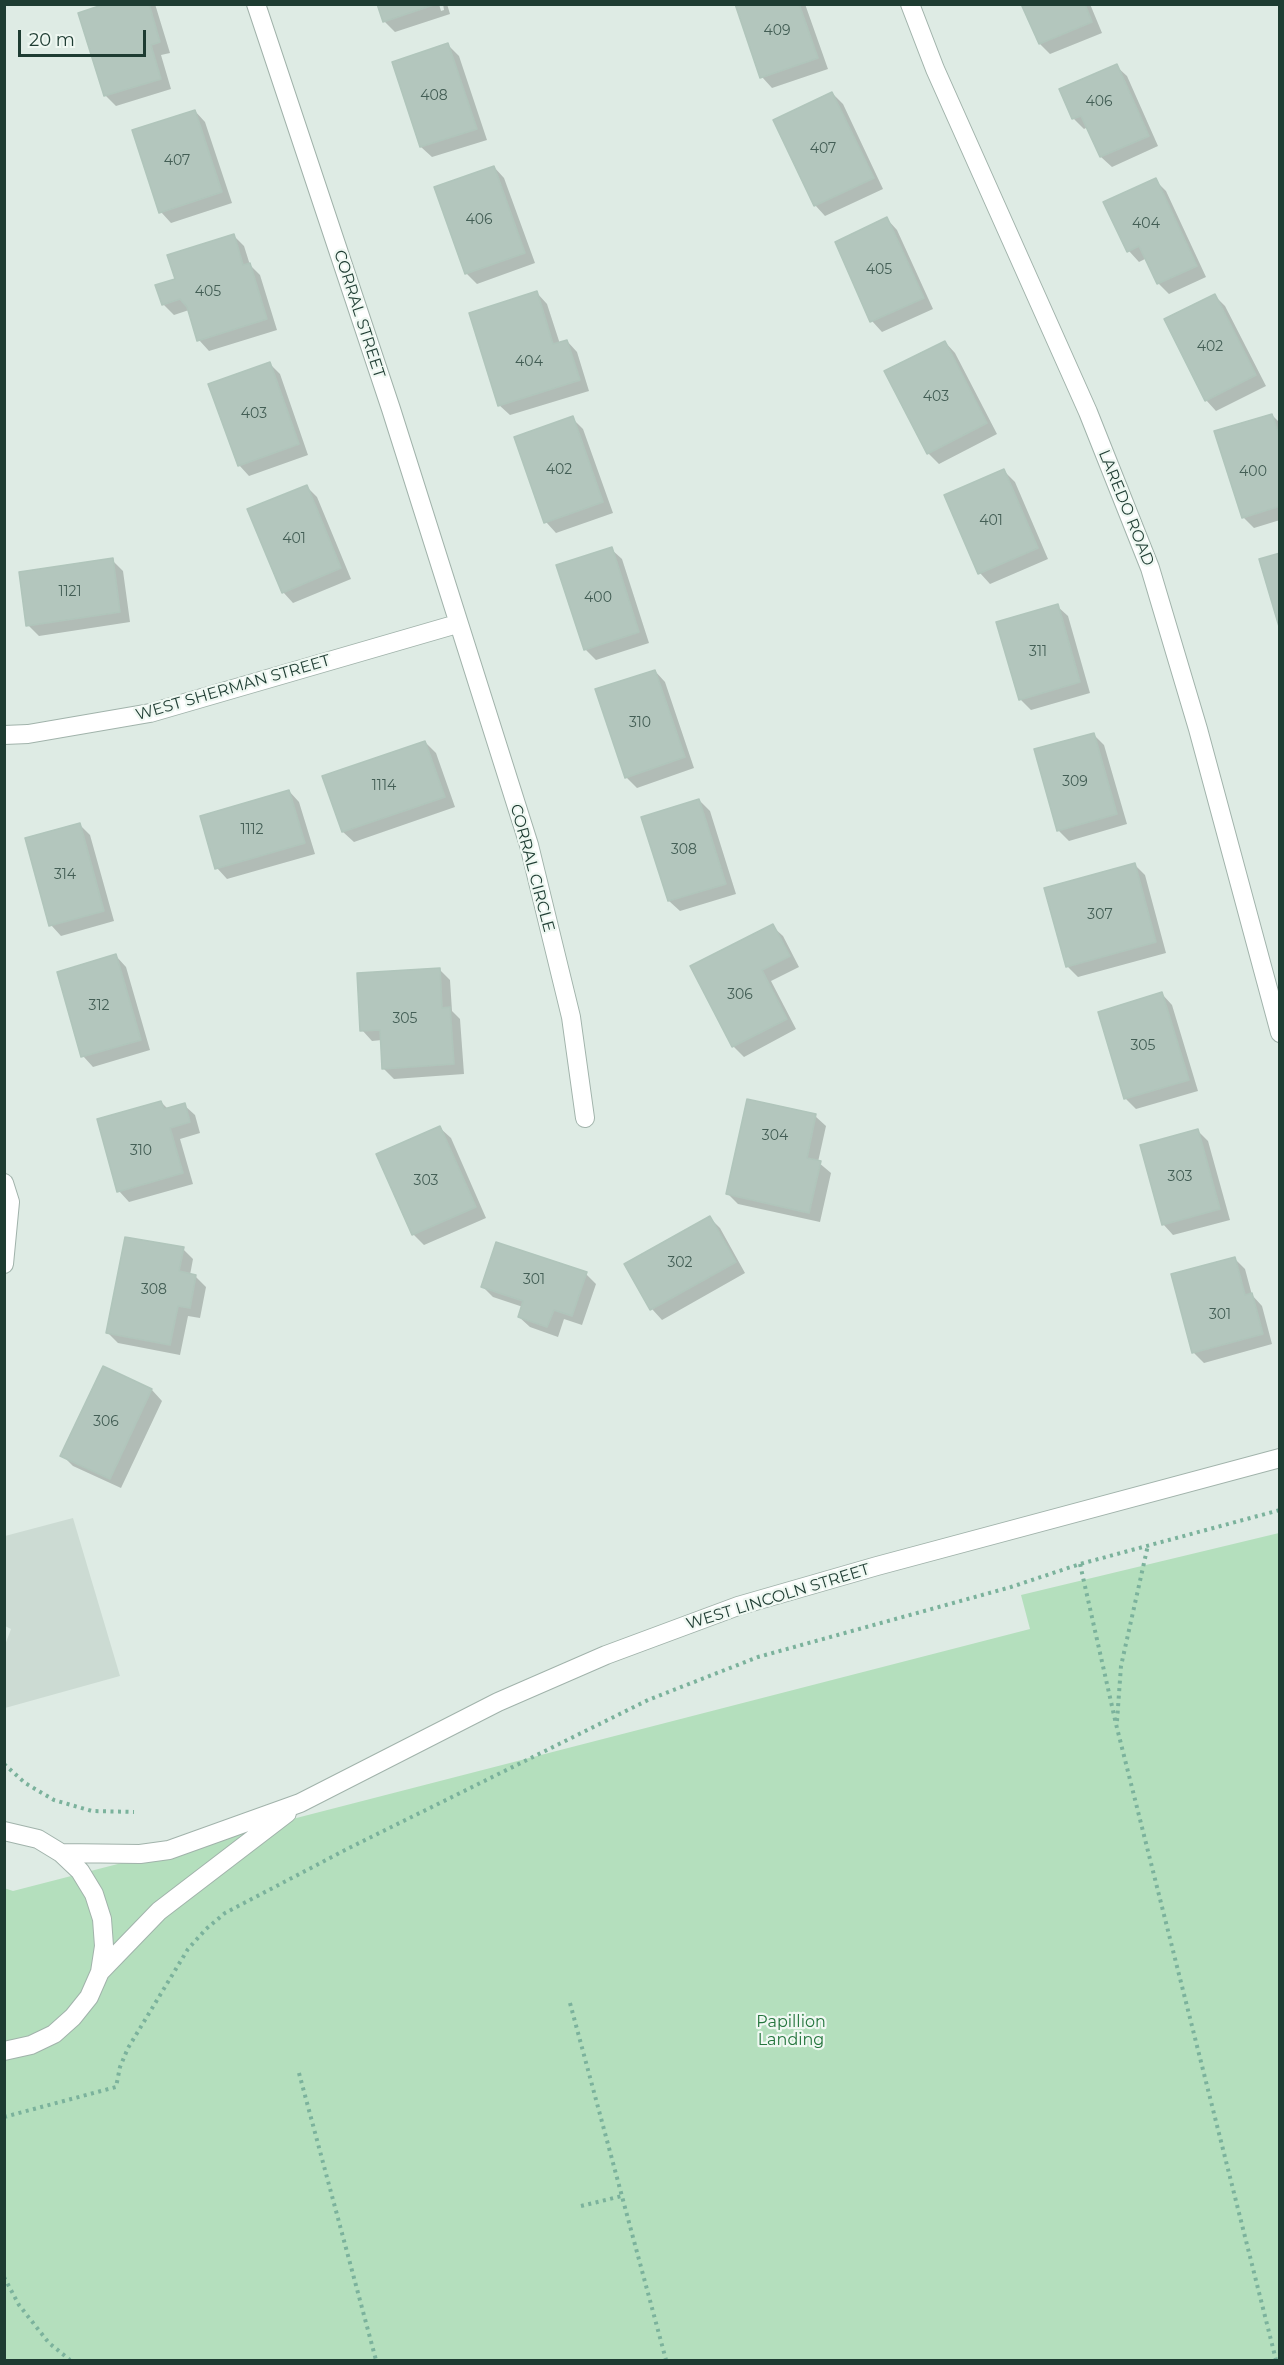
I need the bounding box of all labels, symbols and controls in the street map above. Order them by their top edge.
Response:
scale bar [21,18,148,56]
house number: 409 [763,23,791,39]
text: 20 m [29,29,75,51]
house number: 408 [420,88,448,104]
house number: 406 [1085,94,1113,110]
house number: 407 [810,141,836,157]
house number: 407 [164,153,190,169]
house number: 406 [465,212,493,228]
house number: 404 [1132,216,1160,232]
street label: CORRAL STREET [329,248,389,380]
house number: 405 [866,262,892,278]
house number: 405 [195,284,221,300]
house number: 402 [1197,339,1223,355]
house number: 404 [515,354,543,370]
house number: 403 [923,389,949,405]
house number: 403 [241,406,267,422]
street label: LAREDO ROAD [1094,447,1158,569]
house number: 402 [546,462,572,478]
house number: 400 [1239,464,1267,480]
house number: 401 [979,513,1003,529]
house number: 401 [282,531,306,547]
house number: 1121 [58,584,82,600]
house number: 400 [584,590,612,606]
house number: 311 [1029,644,1047,660]
street label: WEST SHERMAN STREET [134,651,332,725]
house number: 310 [629,715,651,731]
house number: 309 [1062,774,1088,790]
house number: 1114 [372,778,396,794]
street label: CORRAL CIRCLE [506,802,558,934]
house number: 1112 [240,822,264,838]
house number: 308 [671,842,697,858]
house number: 314 [54,867,76,883]
house number: 307 [1087,907,1113,923]
house number: 306 [727,987,753,1003]
house number: 312 [89,998,109,1014]
house number: 305 [392,1011,418,1027]
house number: 305 [1130,1038,1156,1054]
house number: 304 [762,1128,788,1144]
house number: 310 [130,1143,152,1159]
house number: 303 [1168,1169,1192,1185]
house number: 303 [414,1173,438,1189]
house number: 302 [667,1255,693,1271]
house number: 301 [523,1272,545,1288]
house number: 308 [141,1282,167,1298]
house number: 301 [1209,1307,1231,1323]
house number: 306 [93,1414,119,1430]
street label: WEST LINCOLN STREET [684,1560,872,1634]
park label: Papillion Landing [756,2012,826,2050]

